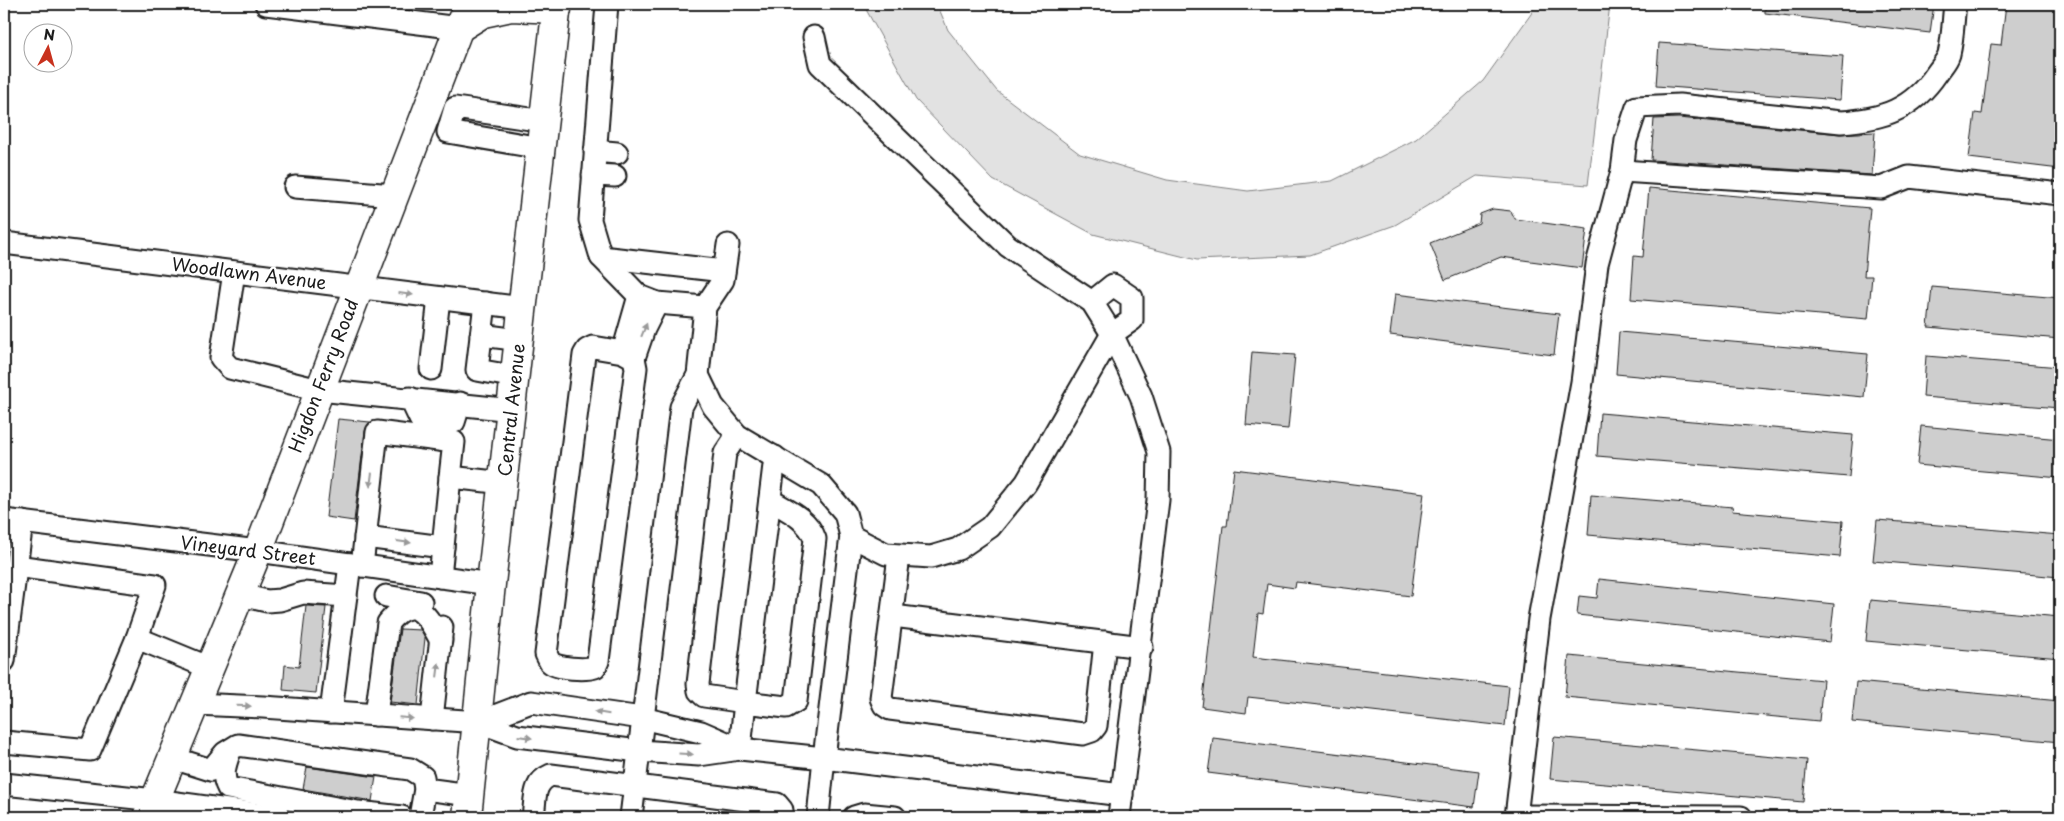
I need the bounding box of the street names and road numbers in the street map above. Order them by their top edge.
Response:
street label: Woodlawn Avenue [170,250,328,295]
street label: Higdon Ferry Road [281,295,364,456]
street label: Central Avenue [490,342,531,478]
street label: Vineyard Street [179,528,317,571]

